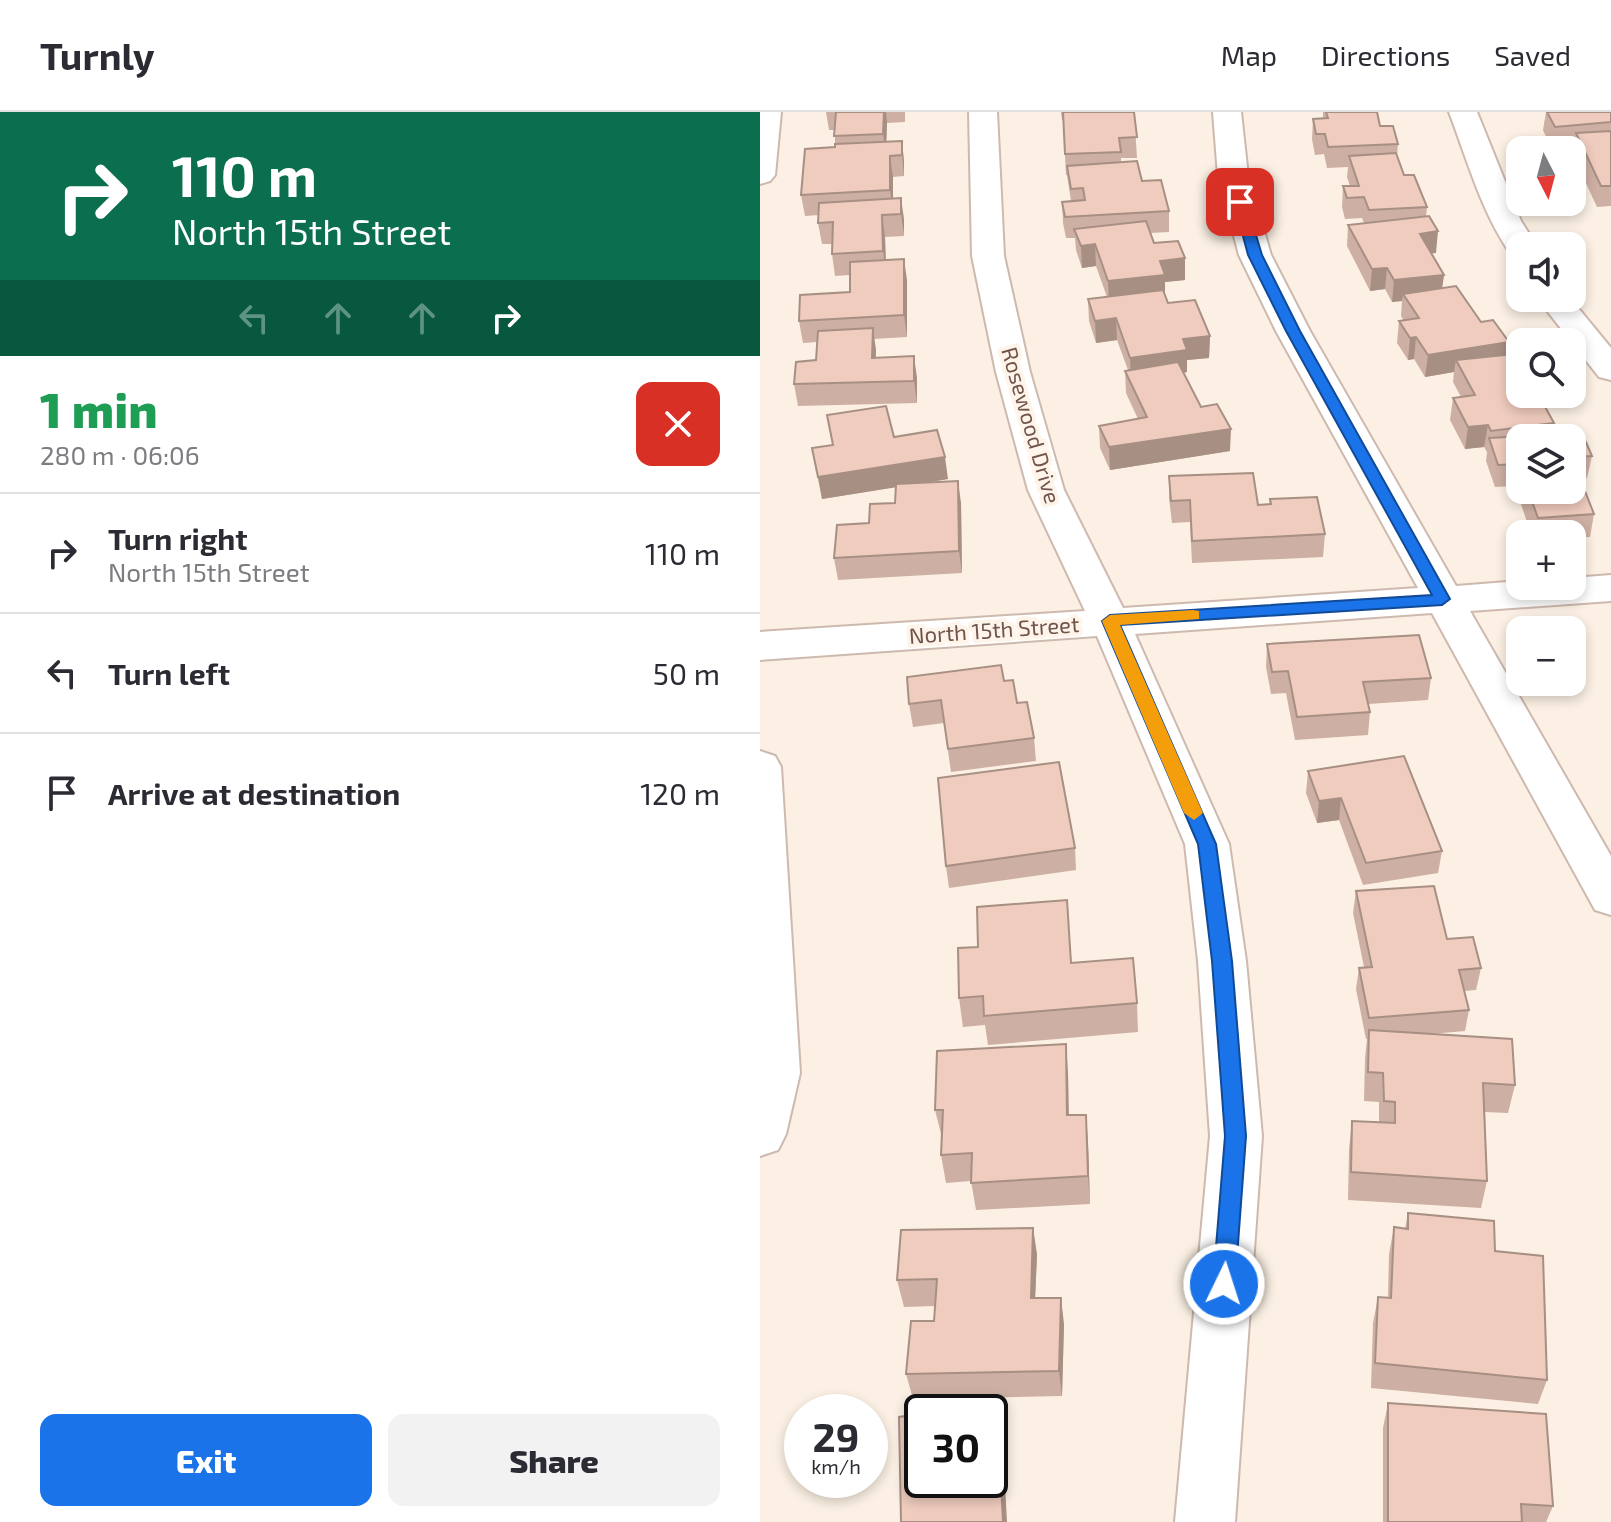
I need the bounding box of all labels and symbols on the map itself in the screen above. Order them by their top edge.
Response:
north arrow [1506,136,1586,216]
pin [1206,168,1274,236]
street label: Rosewood Drive [997,344,1067,506]
street label: North 15th Street [908,610,1080,648]
position arrow [1182,1242,1266,1326]
speed limit sign: 30 [904,1394,1008,1498]

